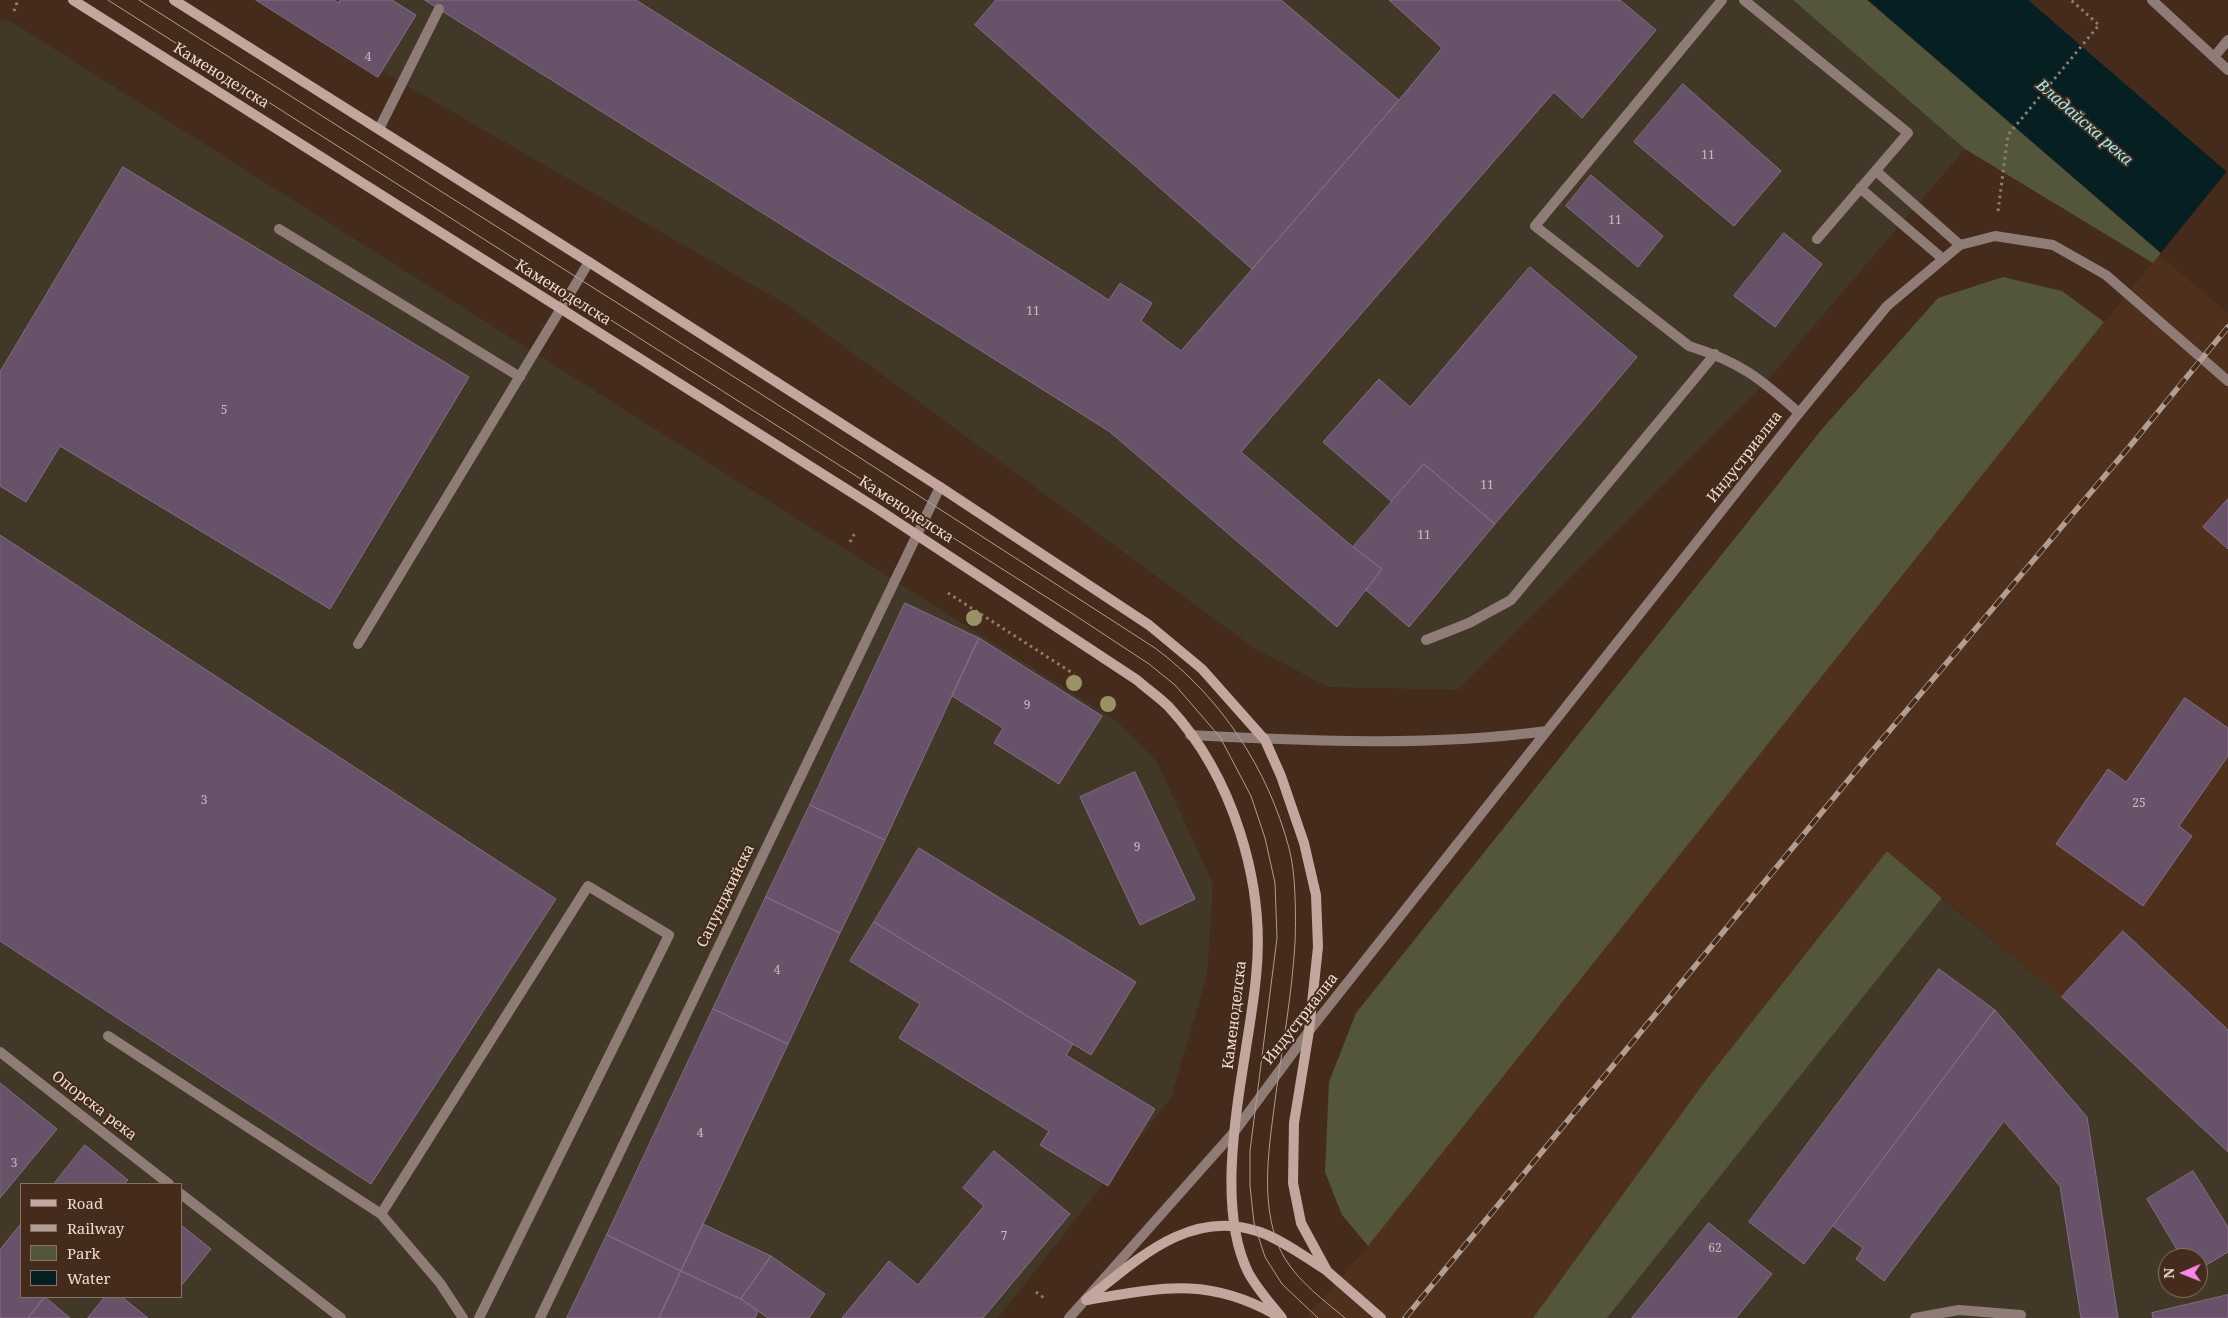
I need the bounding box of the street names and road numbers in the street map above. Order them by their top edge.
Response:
street label: Каменоделска [170,39,272,113]
street label: Каменоделска [512,256,614,330]
street label: Индустриална [1704,408,1786,506]
street label: Каменоделска [855,473,957,547]
street label: Сапунджийска [693,841,759,951]
street label: Каменоделска [1219,960,1251,1070]
street label: Индустриална [1260,970,1342,1068]
street label: Опорска река [48,1067,140,1145]

